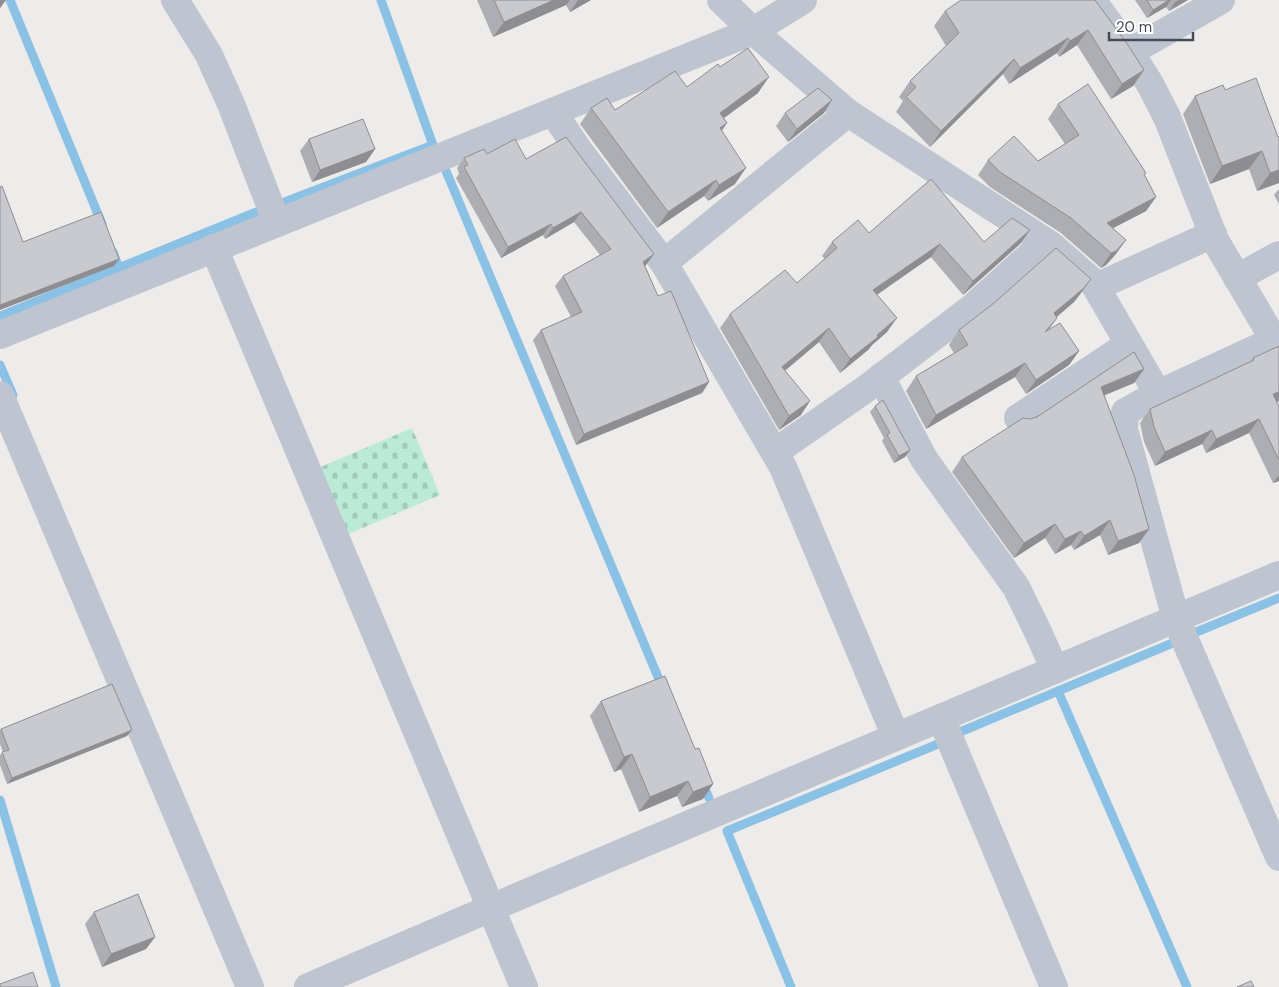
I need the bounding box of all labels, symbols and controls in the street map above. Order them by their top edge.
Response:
scale bar [1109,10,1193,42]
text: 20 m [1116,17,1152,37]

